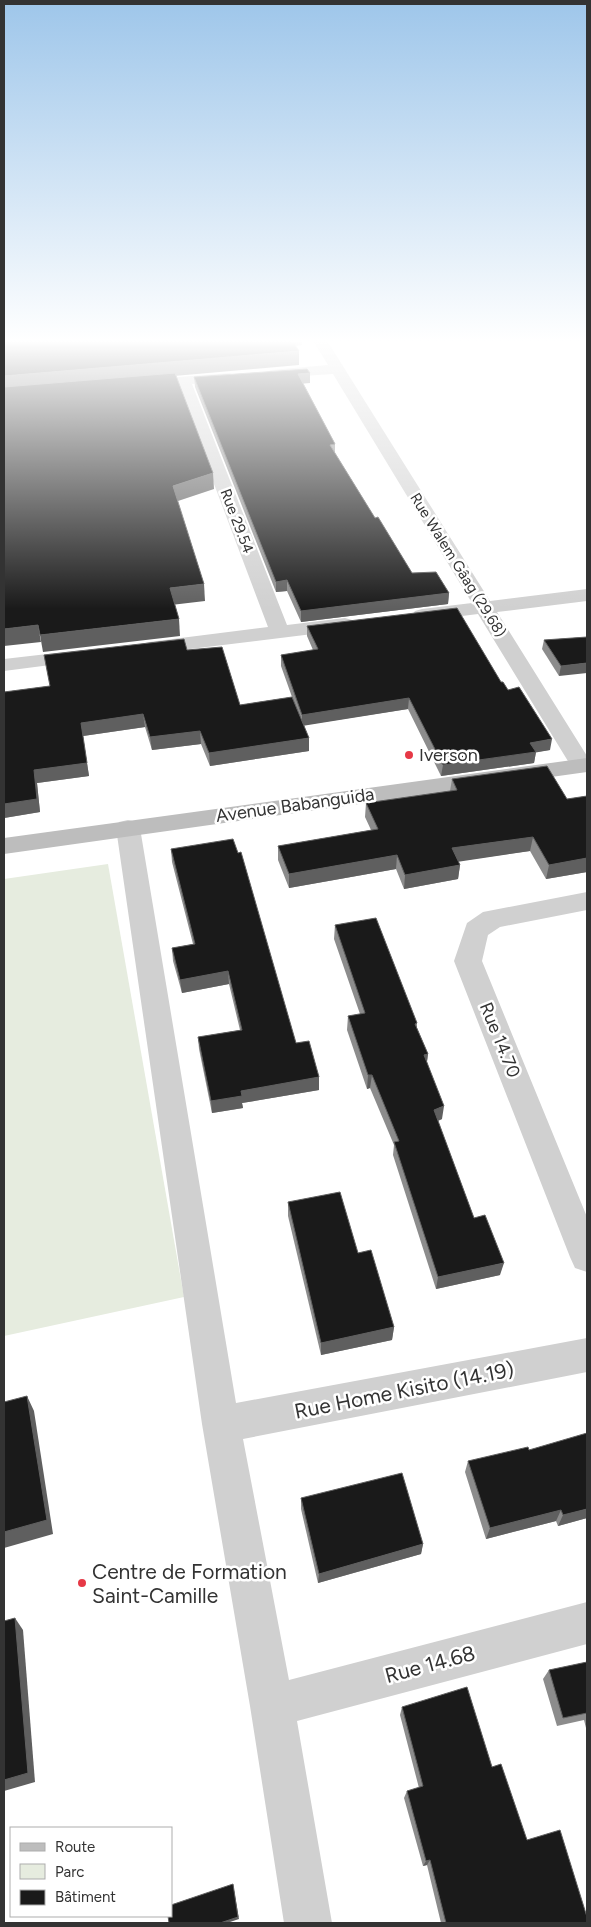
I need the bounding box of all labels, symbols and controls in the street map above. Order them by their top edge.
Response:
street label: Rue 29.54 [216,486,258,556]
street label: Rue Walem Gâag (29.68) [406,490,510,640]
place label: Iverson [419,744,478,766]
marker: Iverson [403,749,415,761]
street label: Avenue Babanguida [214,783,376,827]
street label: Rue 14.70 [475,999,525,1081]
street label: Rue Home Kisito (14.19) [292,1356,516,1424]
place label: Centre de Formation Saint-Camille [92,1559,287,1608]
marker: Centre de Formation Saint-Camille [76,1577,88,1589]
street label: Rue 14.68 [382,1640,478,1688]
legend [10,1827,172,1917]
text: Route [55,1838,95,1856]
text: Parc [55,1863,84,1881]
text: Bâtiment [55,1888,116,1906]

